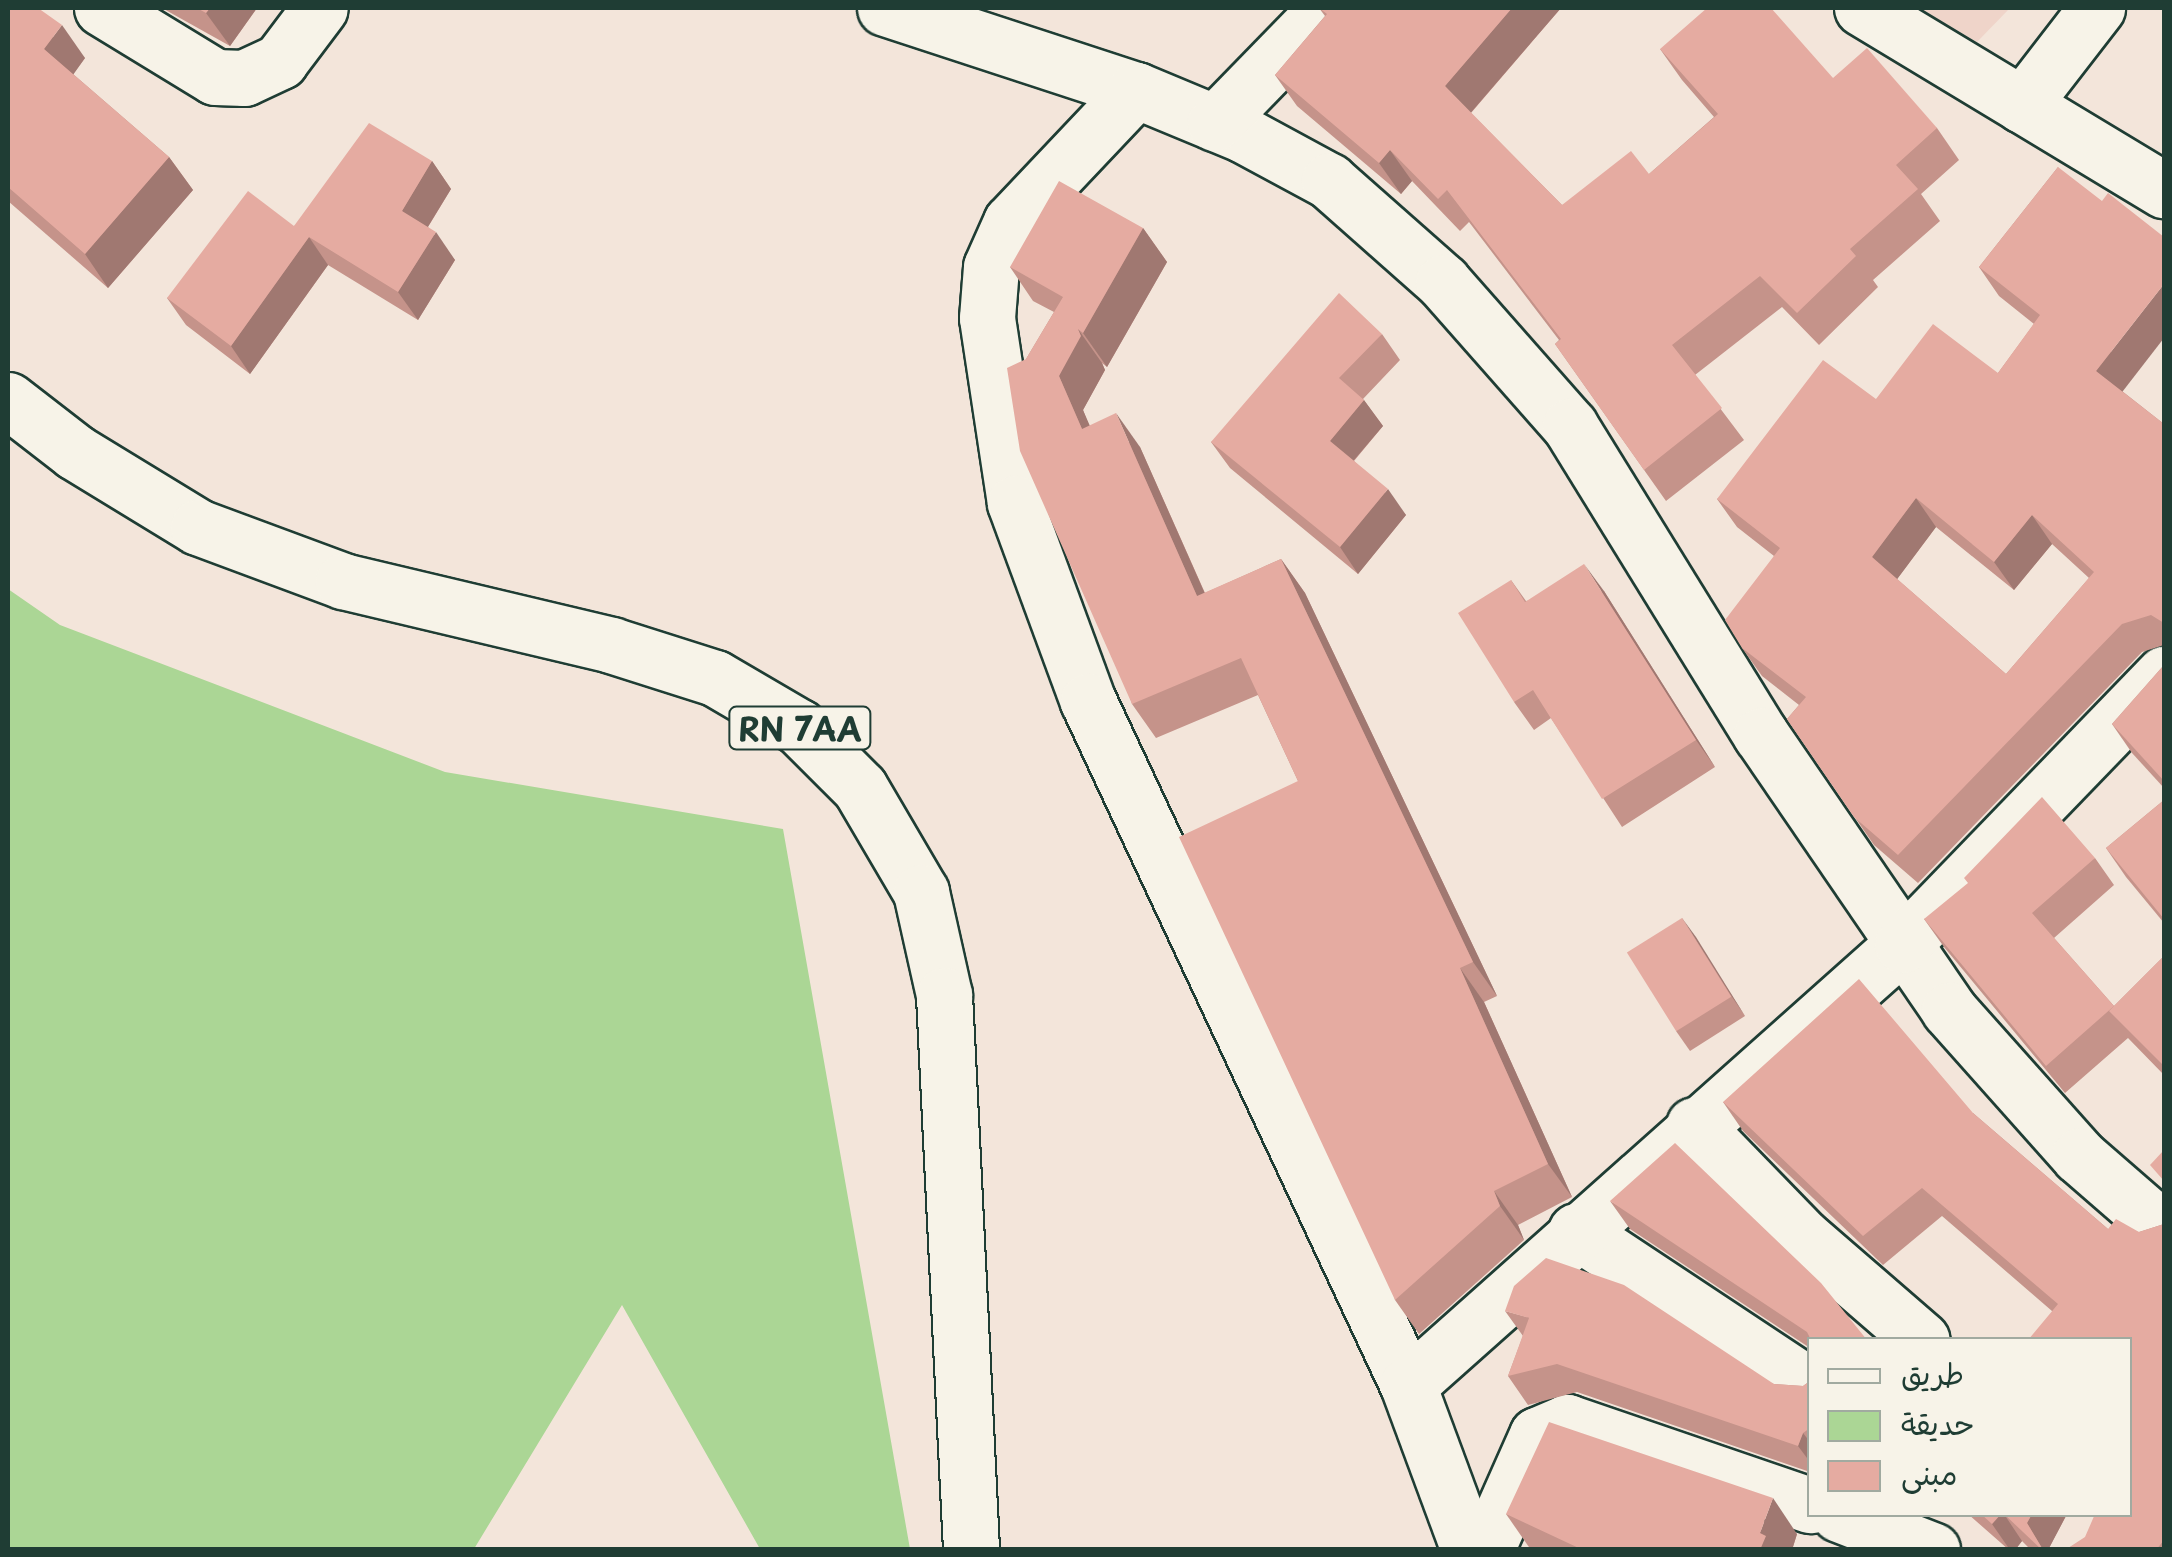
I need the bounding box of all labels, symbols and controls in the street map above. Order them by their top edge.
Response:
road number: RN 7AA [725,701,875,755]
legend [1807,1337,2132,1517]
text: طريق [1901,1350,1964,1395]
text: حديقة [1901,1400,1975,1445]
text: مبنى [1901,1450,1957,1495]

